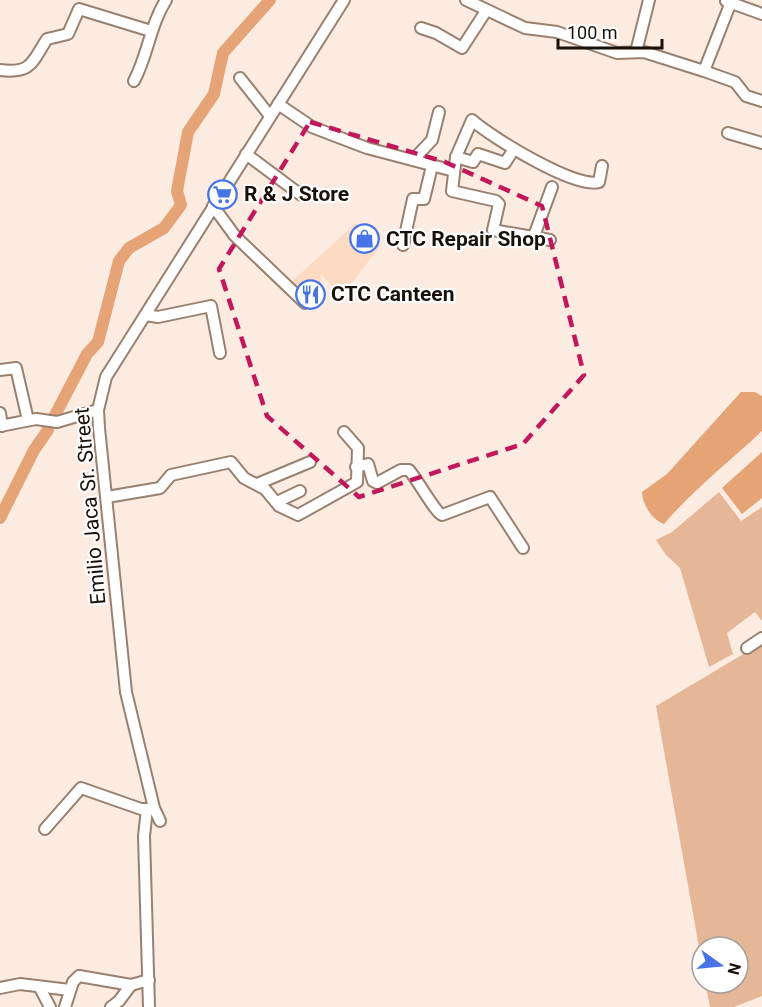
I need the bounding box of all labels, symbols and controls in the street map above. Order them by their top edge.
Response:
scale bar [558,12,662,50]
text: 100 m [567,22,618,43]
supermarket icon: R & J Store [207,178,239,210]
place label: R & J Store [244,182,349,206]
shop icon: CTC Repair Shop [349,223,381,255]
place label: CTC Repair Shop [386,227,546,251]
restaurant icon: CTC Canteen [294,278,326,310]
place label: CTC Canteen [331,282,454,306]
street label: Emilio Jaca Sr. Street [69,406,111,606]
north arrow [690,935,750,995]
text: N [723,961,745,977]

